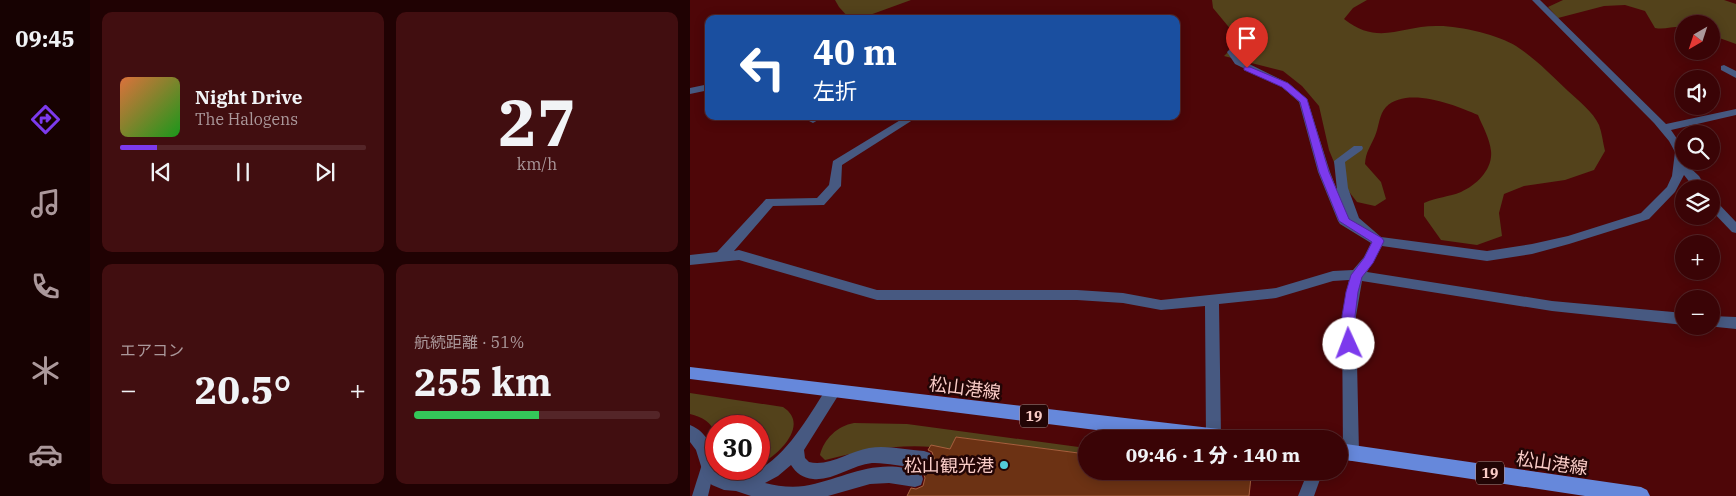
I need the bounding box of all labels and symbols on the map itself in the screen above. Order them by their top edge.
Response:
north arrow [1675,15,1720,60]
pin [1226,17,1268,68]
position arrow [1322,317,1374,369]
street label: 松山港線 [928,372,1002,404]
road number: 19 [1020,404,1048,428]
speed limit sign: 30 [705,415,770,480]
street label: 松山港線 [1515,447,1589,479]
place label: 松山観光港 [904,454,994,477]
marker: 松山観光港 [998,459,1010,471]
road number: 19 [1476,462,1504,484]

